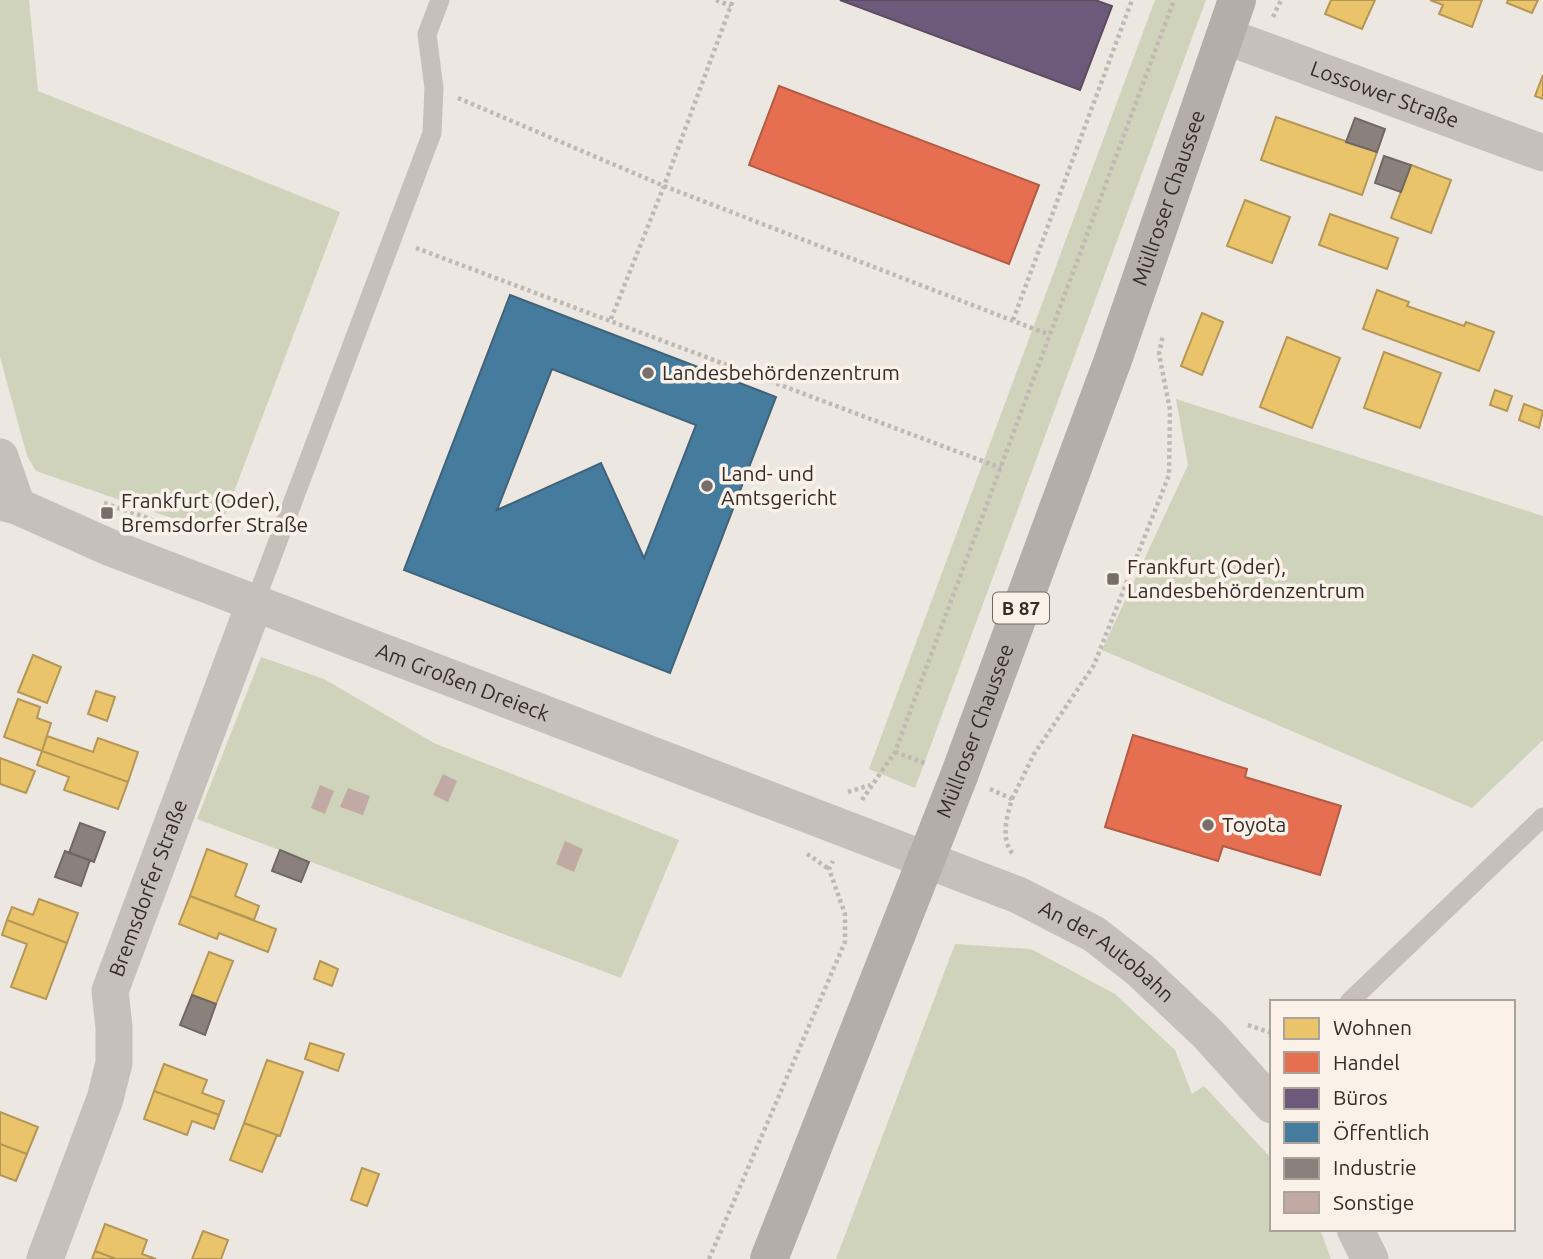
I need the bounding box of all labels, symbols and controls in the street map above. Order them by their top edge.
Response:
street label: Lossower Straße [1307,55,1462,132]
street label: Müllroser Chaussee [1127,107,1209,289]
place label: Landesbehördenzentrum [662,360,900,384]
marker: Landesbehördenzentrum [640,365,656,381]
place label: Land- und Amtsgericht [721,461,837,509]
marker: Land- und Amtsgericht [699,478,715,494]
place label: Frankfurt (Oder), Bremsdorfer Straße [121,488,308,536]
marker: Frankfurt (Oder), Bremsdorfer Straße [99,505,115,521]
place label: Frankfurt (Oder), Landesbehördenzentrum [1127,554,1365,602]
marker: Frankfurt (Oder), Landesbehördenzentrum [1105,571,1121,587]
road number: B 87 [993,593,1049,624]
street label: Am Großen Dreieck [373,638,553,726]
street label: Müllroser Chaussee [931,640,1018,821]
street label: Bremsdorfer Straße [103,796,191,980]
place label: Toyota [1222,812,1286,836]
marker: Toyota [1200,817,1216,833]
street label: An der Autobahn [1035,895,1179,1007]
legend [1270,1000,1515,1231]
text: Wohnen [1333,1015,1412,1039]
text: Handel [1333,1050,1400,1074]
text: Büros [1333,1085,1388,1109]
text: Öffentlich [1333,1120,1429,1144]
text: Industrie [1333,1155,1417,1179]
text: Sonstige [1333,1190,1414,1214]

